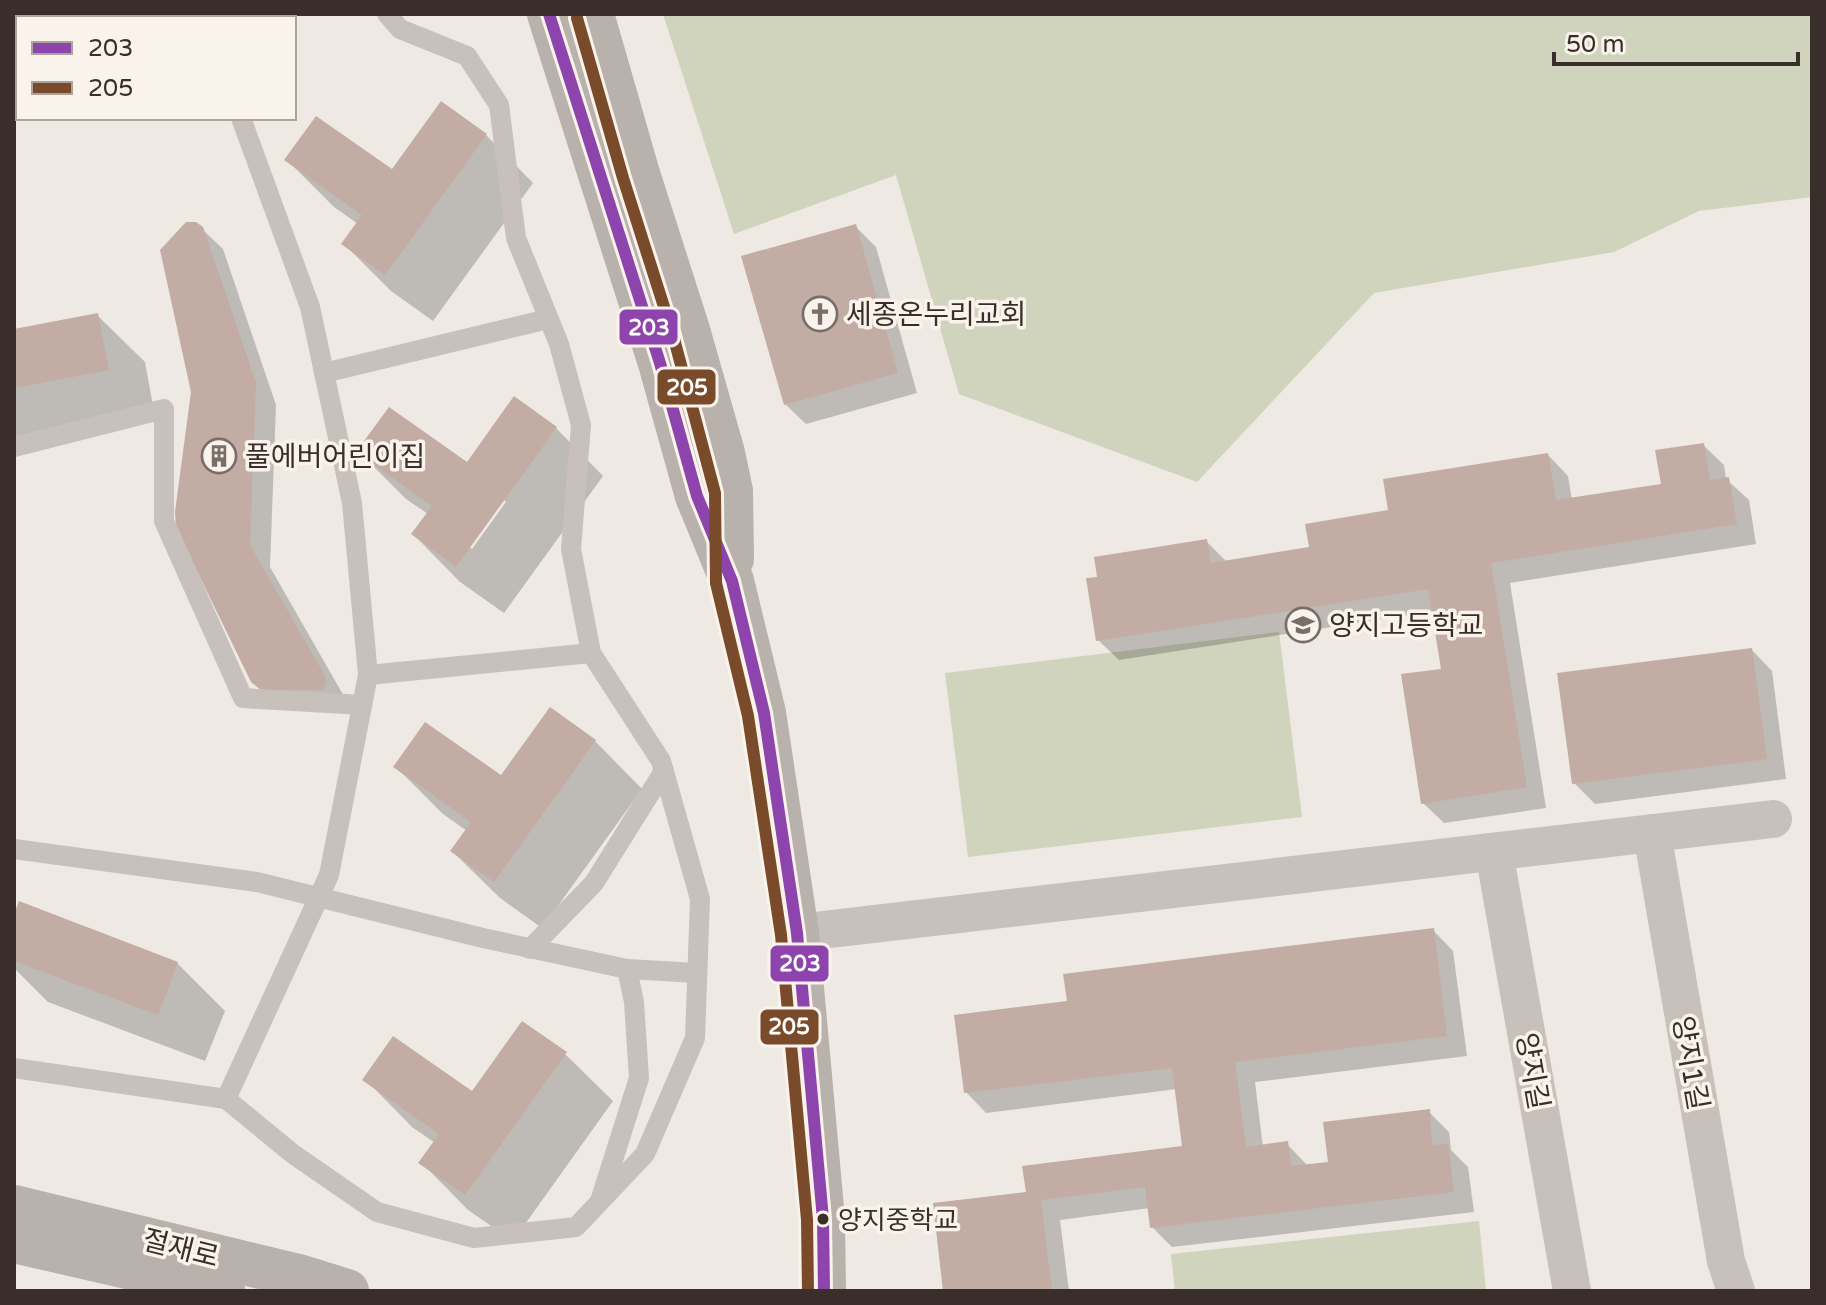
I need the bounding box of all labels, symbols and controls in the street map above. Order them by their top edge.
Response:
legend [16,16,296,120]
scale bar [1554,16,1798,66]
text: 50 m [1566,30,1624,59]
text: 203 [88,34,133,63]
text: 205 [88,74,133,103]
church icon: 세종온누리교회 [801,295,839,333]
place label: 세종온누리교회 [846,298,1026,332]
line badge: 203 [618,308,679,346]
text: 203 [628,315,670,341]
line badge: 205 [656,368,717,406]
text: 205 [666,375,708,401]
building icon: 풀에버어린이집 [200,437,238,475]
place label: 풀에버어린이집 [245,440,425,474]
school or university icon: 양지고등학교 [1284,606,1322,644]
place label: 양지고등학교 [1329,609,1484,643]
line badge: 203 [769,944,830,983]
text: 203 [779,951,821,977]
line badge: 205 [759,1008,820,1046]
text: 205 [768,1014,810,1040]
street label: 양지1길 [1665,1014,1715,1113]
street label: 양지길 [1509,1030,1555,1112]
place label: 양지중학교 [838,1205,958,1236]
marker: 양지중학교 [815,1211,831,1227]
street label: 절재로 [139,1223,222,1275]

